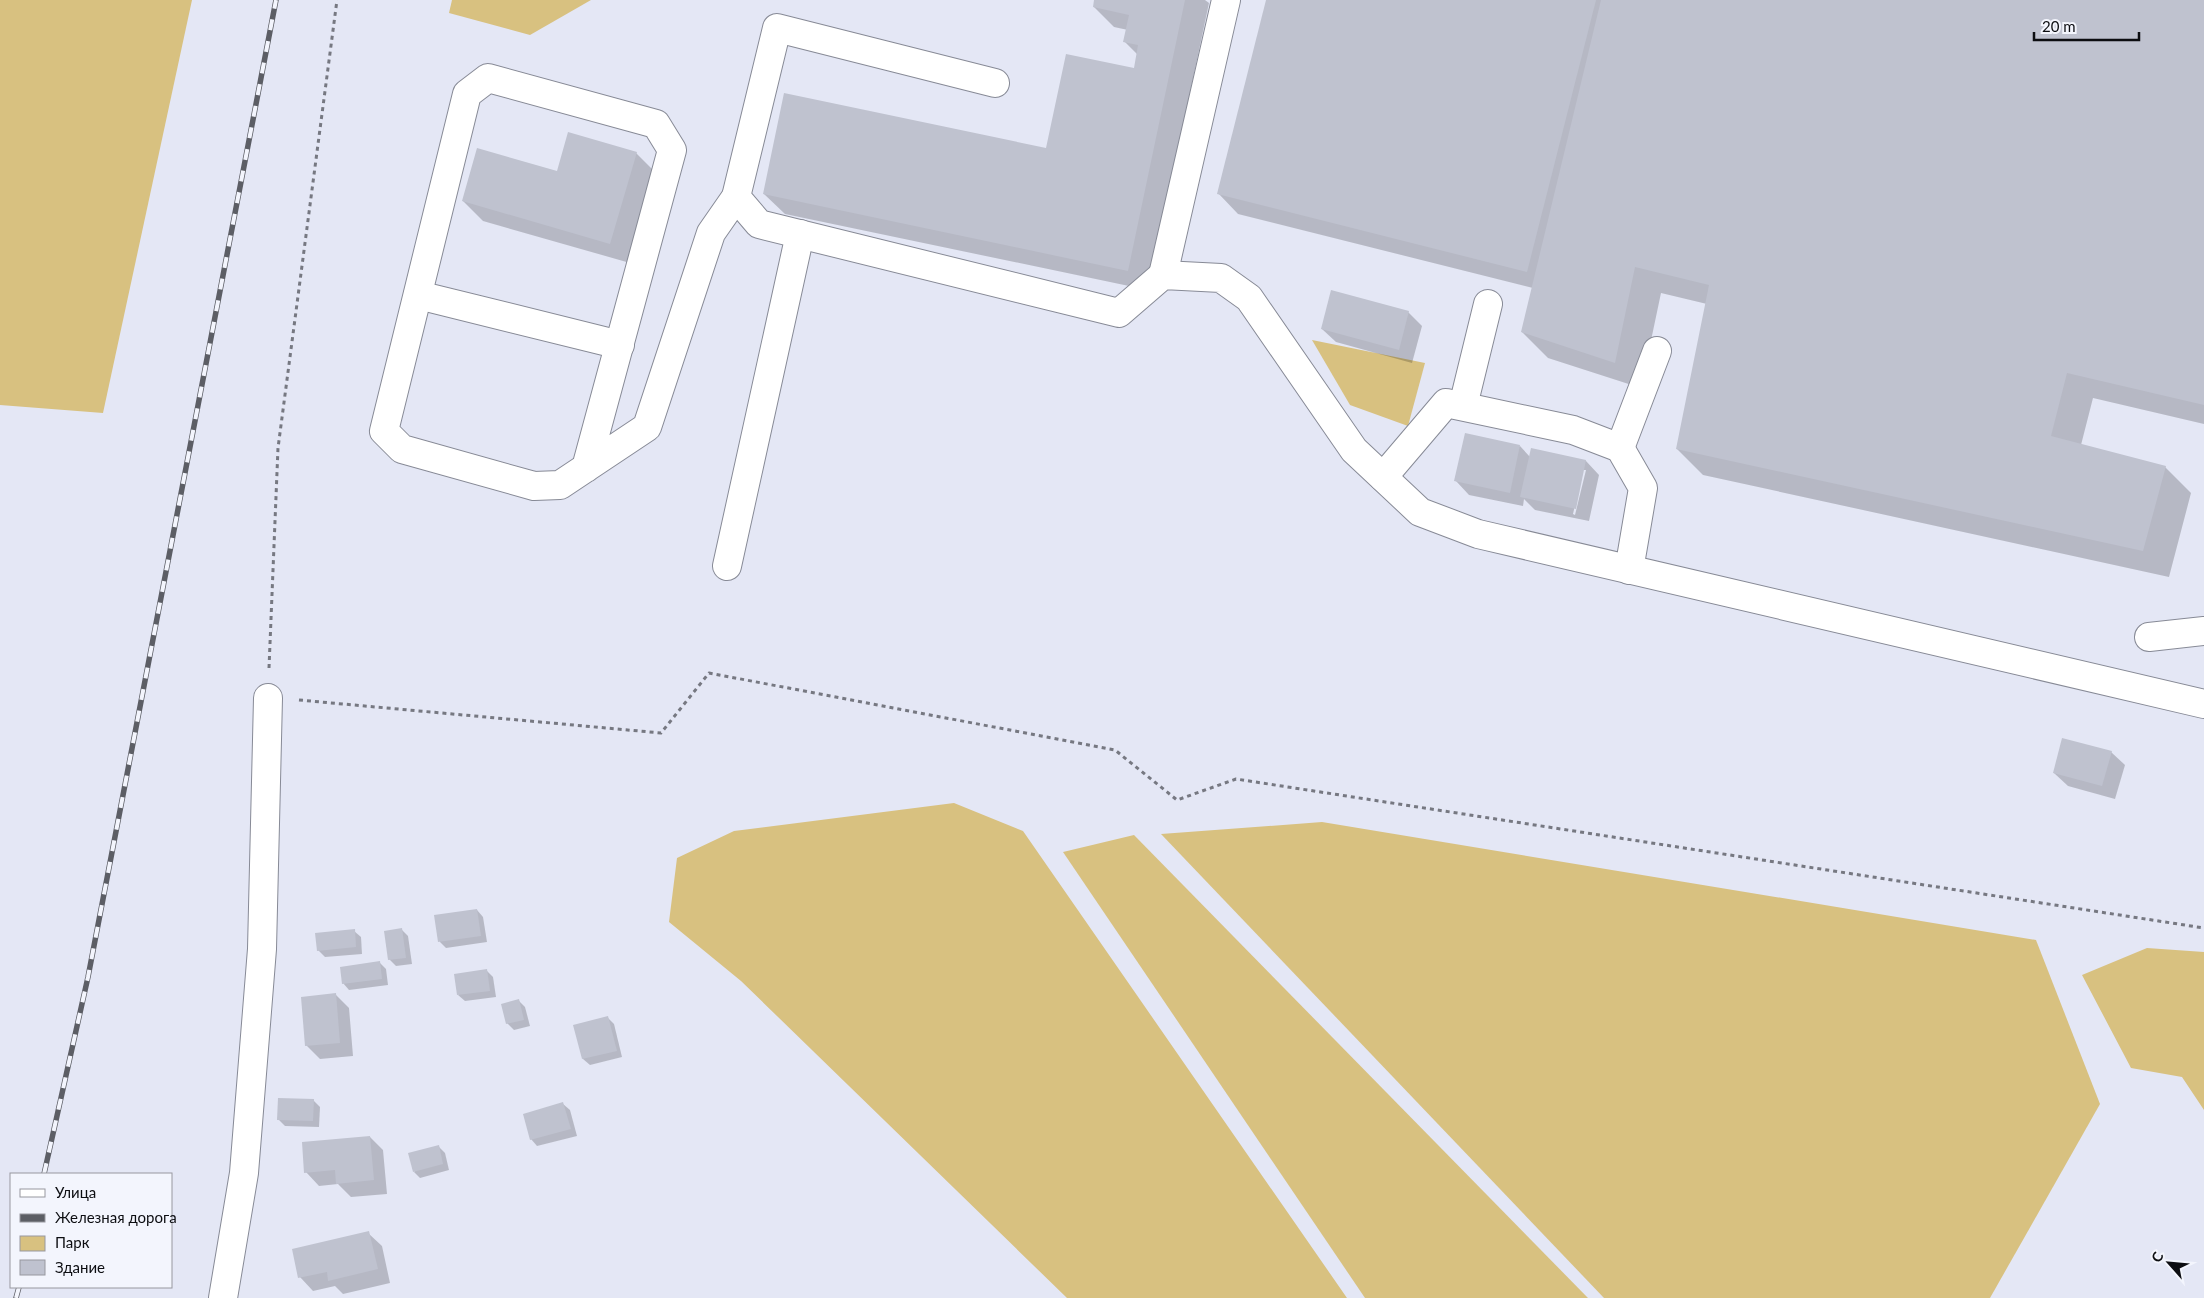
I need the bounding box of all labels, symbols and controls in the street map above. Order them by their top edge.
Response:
scale bar [2034,10,2139,42]
text: 20 m [2042,17,2076,35]
legend [10,1173,172,1288]
text: Улица [55,1183,96,1201]
text: Железная дорога [55,1208,177,1226]
text: Парк [55,1233,90,1251]
north arrow [2144,1238,2194,1288]
text: С [2147,1248,2167,1265]
text: Здание [55,1258,105,1276]

